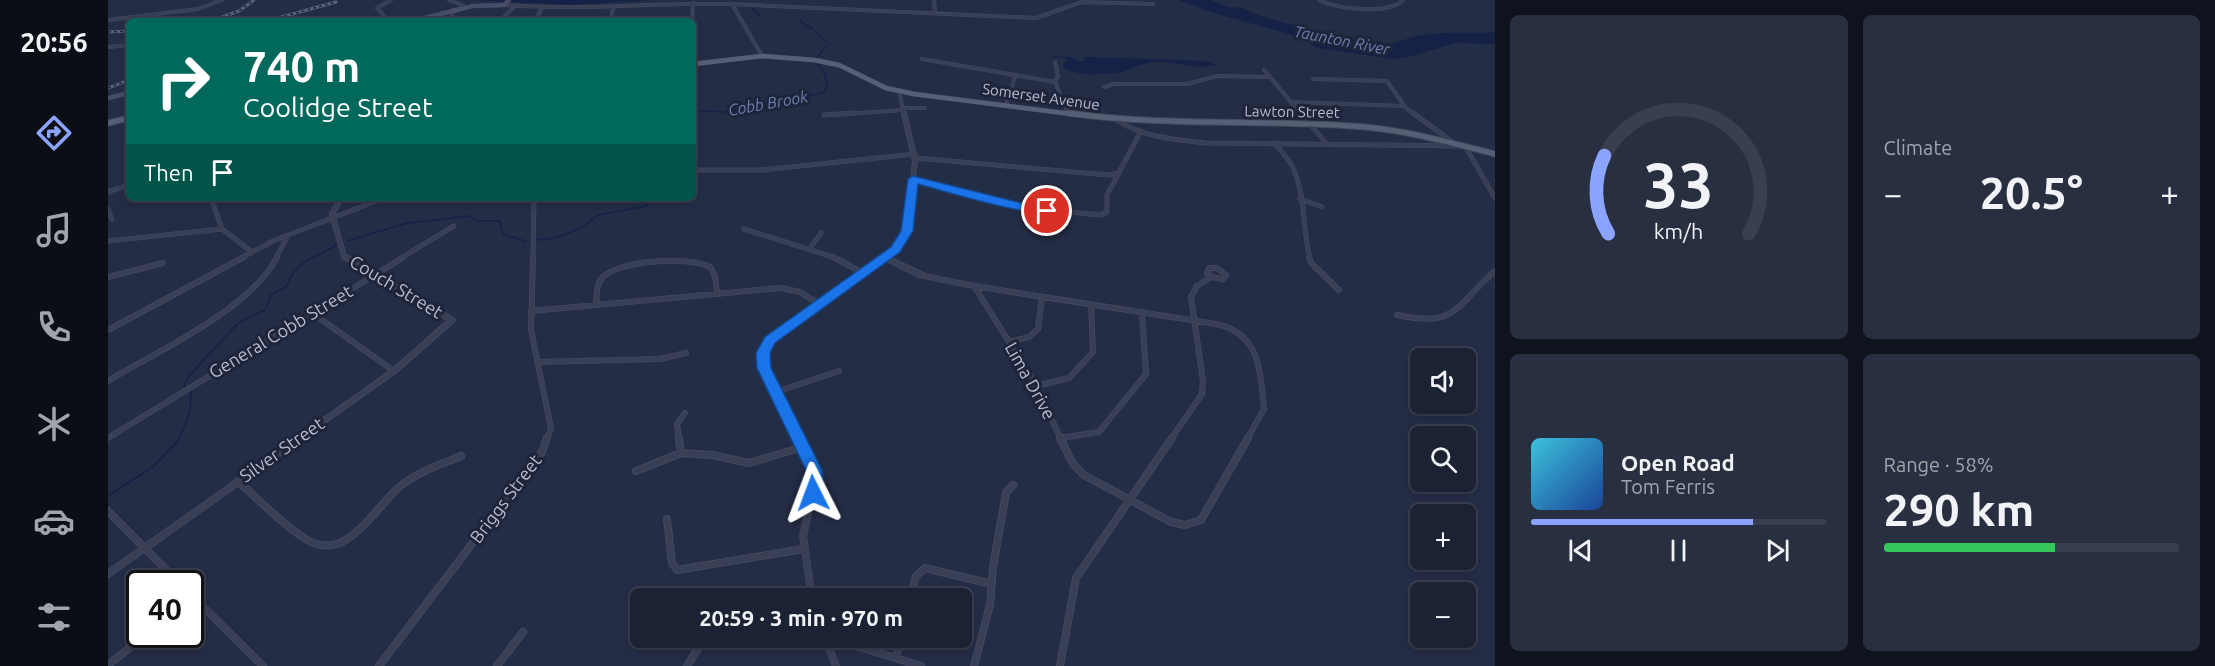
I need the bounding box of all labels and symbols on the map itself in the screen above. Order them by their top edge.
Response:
water label: Taunton River [1293,22,1392,58]
street label: Somerset Avenue [981,80,1101,113]
water label: Cobb Brook [727,87,810,119]
street label: Lawton Street [1244,102,1340,121]
pin [1021,185,1072,236]
street label: Couch Street [346,251,447,322]
street label: General Cobb Street [205,280,356,382]
street label: Lima Drive [1002,338,1060,423]
street label: Silver Street [235,413,327,486]
street label: Briggs Street [465,450,545,547]
position arrow [781,461,845,525]
speed limit sign: 40 [126,570,204,648]

